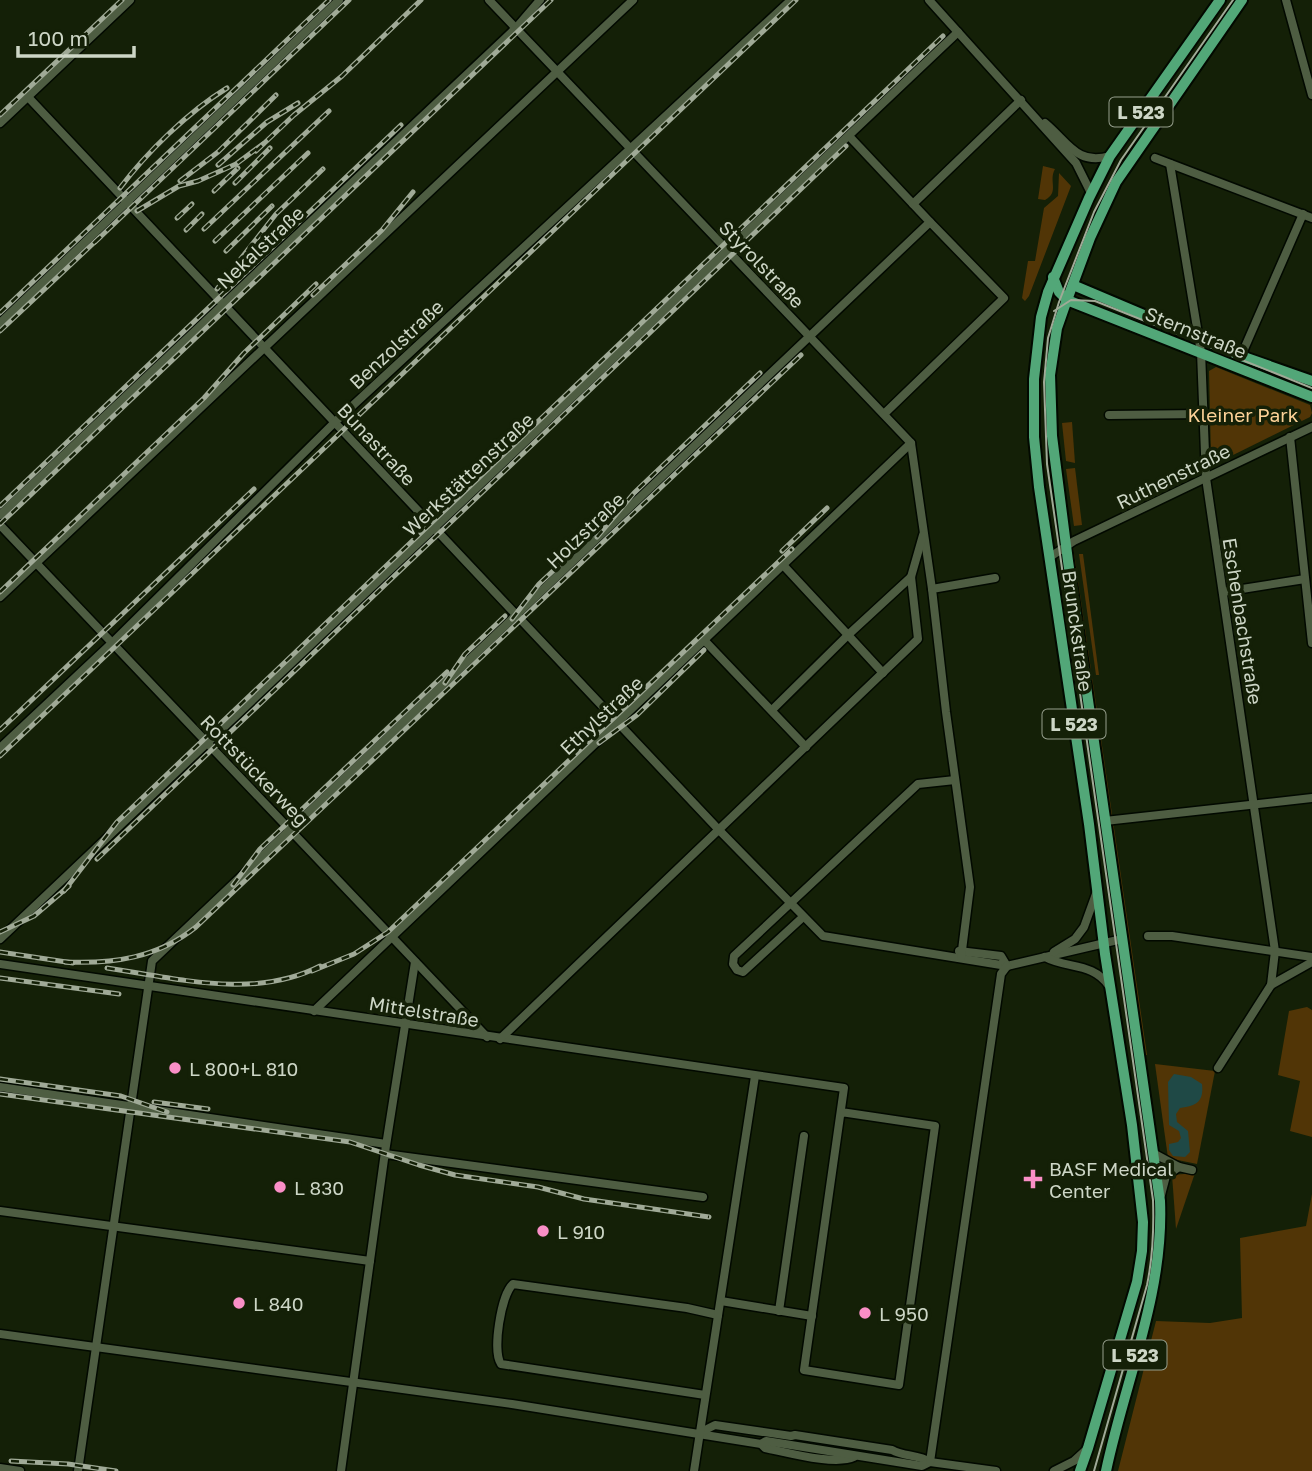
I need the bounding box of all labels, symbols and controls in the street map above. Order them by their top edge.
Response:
scale bar [18,14,133,58]
text: 100 m [28,25,88,51]
road number: L 523 [1110,98,1172,127]
street label: Nekalstraße [212,201,308,293]
street label: Styrolstraße [715,215,809,313]
street label: Benzolstraße [344,295,448,393]
street label: Sternstraße [1142,301,1250,363]
street label: Bunastraße [333,398,421,490]
park label: Kleiner Park [1188,403,1299,426]
street label: Werkstättenstraße [398,408,538,540]
street label: Ruthenstraße [1112,439,1234,513]
street label: Holzstraße [541,487,629,573]
street label: Eschenbachstraße [1218,536,1268,706]
street label: Brunckstraße [1058,569,1098,693]
street label: Ethylstraße [555,671,647,759]
street label: Rottstückerweg [196,710,314,830]
road number: L 523 [1042,710,1106,738]
street label: Mittelstraße [367,991,481,1031]
place label: L 800+L 810 [189,1057,298,1080]
marker: L 800+L 810 [167,1060,183,1076]
place label: BASF Medical Center [1049,1157,1173,1202]
marker: BASF Medical Center [1023,1169,1043,1189]
place label: L 830 [294,1176,344,1199]
marker: L 830 [272,1179,288,1195]
place label: L 910 [557,1220,605,1243]
marker: L 910 [535,1223,551,1239]
place label: L 840 [253,1292,304,1315]
marker: L 840 [231,1295,247,1311]
place label: L 950 [879,1302,929,1325]
marker: L 950 [857,1305,873,1321]
road number: L 523 [1104,1340,1166,1370]

